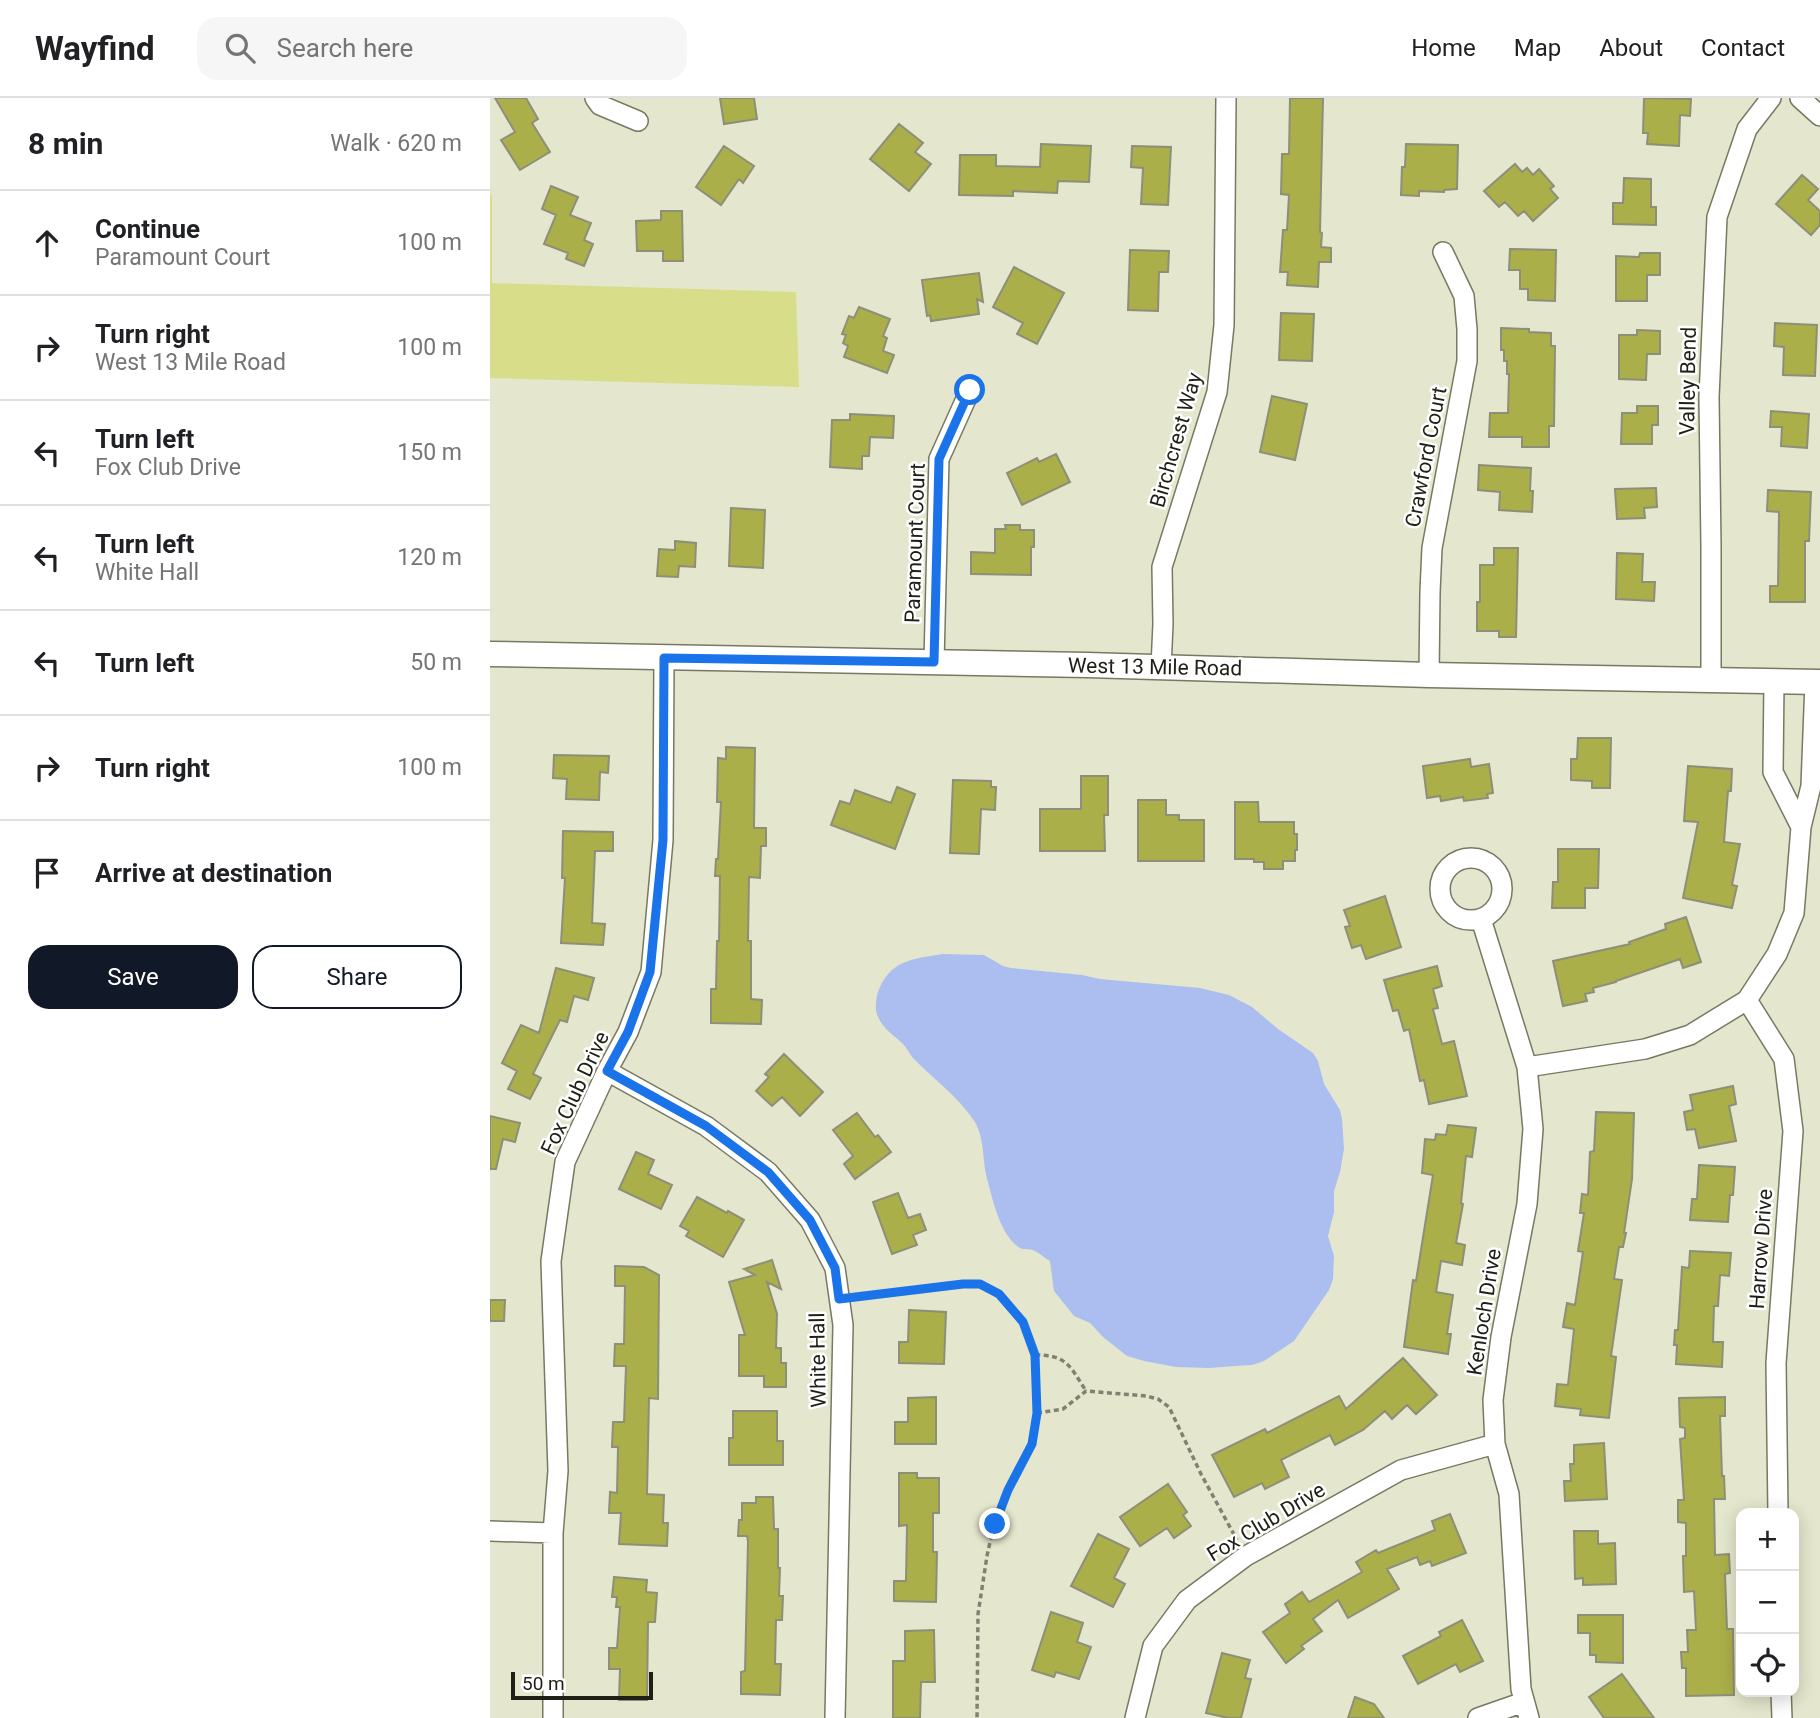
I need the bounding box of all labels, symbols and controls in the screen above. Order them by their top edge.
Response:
search box [197,17,687,80]
text: Wayfind [35,29,155,68]
icon: search [221,29,259,67]
text: Search here [277,33,413,63]
text: Home [1411,34,1476,62]
text: Map [1514,34,1561,62]
text: About [1599,34,1663,62]
text: Contact [1701,34,1785,62]
text: 8 min [28,126,103,161]
text: Walk · 620 m [330,130,462,157]
text: Continue [95,214,200,244]
icon: ahead [28,224,66,262]
text: 100 m [397,229,462,256]
text: Paramount Court [95,244,270,271]
text: Turn right [95,319,210,349]
street label: Valley Bend [1675,327,1701,435]
icon: right [28,329,66,367]
text: 100 m [397,334,462,361]
text: West 13 Mile Road [95,349,286,376]
street label: Birchcrest Way [1145,370,1207,510]
route start [954,374,985,405]
street label: Crawford Court [1401,385,1451,529]
text: Turn left [95,424,194,454]
icon: left [28,434,66,472]
text: 150 m [397,439,462,466]
text: Fox Club Drive [95,454,241,481]
street label: Paramount Court [900,462,930,623]
text: Turn left [95,529,194,559]
icon: left [28,539,66,577]
text: 120 m [397,544,462,571]
text: White Hall [95,559,199,586]
icon: left [28,644,66,682]
text: Turn left [95,648,194,678]
text: 50 m [410,649,462,676]
street label: West 13 Mile Road [1068,653,1242,681]
icon: right [28,749,66,787]
text: Turn right [95,753,210,783]
text: 100 m [397,754,462,781]
icon: arrive [28,854,66,892]
text: Arrive at destination [95,858,332,888]
button: Save [28,945,238,1009]
button: Share [252,945,462,1009]
street label: Fox Club Drive [536,1028,614,1158]
street label: Harrow Drive [1745,1188,1777,1310]
street label: Kenloch Drive [1462,1247,1506,1377]
street label: White Hall [805,1312,831,1408]
street label: Fox Club Drive [1203,1477,1329,1567]
route end [979,1508,1010,1539]
map controls [1736,1508,1799,1697]
button: + [1736,1508,1799,1571]
button: − [1736,1571,1799,1634]
button: locate [1736,1634,1799,1697]
scale bar [511,1669,653,1701]
text: 50 m [522,1672,565,1695]

